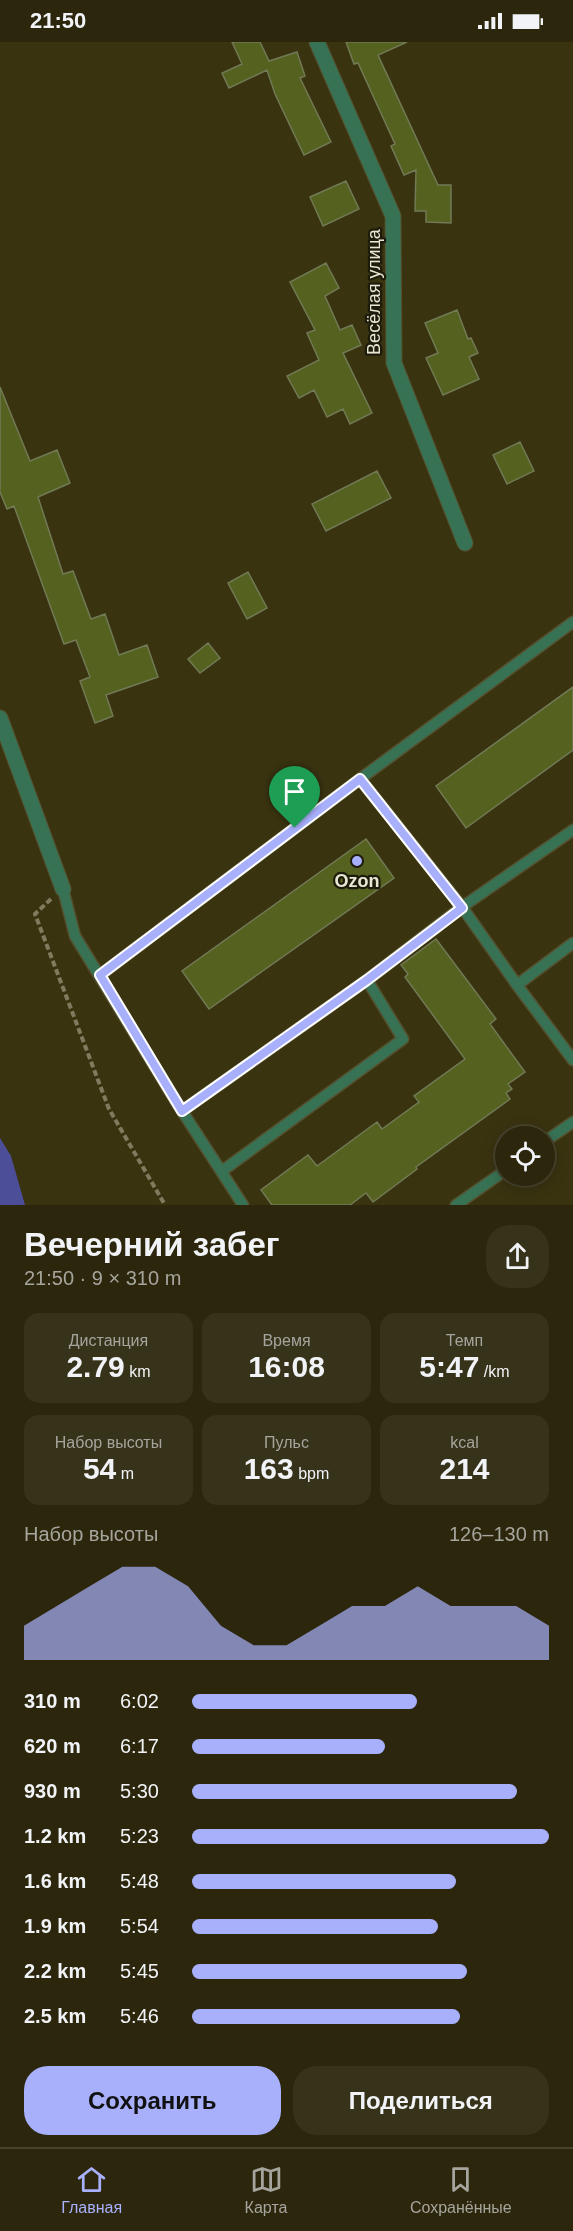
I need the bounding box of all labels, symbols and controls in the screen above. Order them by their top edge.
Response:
text: 21:50 [30,8,86,33]
street label: Весёлая улица [364,228,384,355]
pin [269,766,320,828]
icon: arrive [278,775,311,808]
marker: Ozon [350,854,364,868]
place label: Ozon [335,871,380,891]
map controls [495,1126,555,1186]
button: locate [495,1126,555,1186]
button: share [486,1225,549,1288]
text: Вечерний забег [24,1226,280,1263]
text: 21:50 · 9 × 310 m [24,1267,181,1289]
text: Дистанция [69,1332,148,1349]
text: Время [262,1332,311,1349]
text: Темп [446,1332,483,1349]
text: 2.79 [66,1350,125,1383]
text: 16:08 [248,1350,325,1383]
text: 5:47 [419,1350,479,1383]
text: km [125,1363,151,1380]
text: /km [479,1363,510,1380]
text: Набор высоты [55,1434,162,1451]
text: Пульс [264,1434,309,1451]
text: kcal [450,1434,479,1451]
text: 54 [83,1452,116,1485]
text: 163 [244,1452,294,1485]
text: 214 [439,1452,490,1485]
text: m [116,1465,134,1482]
text: bpm [294,1465,329,1482]
text: Набор высоты [24,1523,158,1545]
text: 126–130 m [449,1523,549,1545]
text: 310 m [24,1690,81,1712]
text: 6:02 [120,1690,159,1712]
text: 620 m [24,1735,81,1757]
text: 6:17 [120,1735,159,1757]
text: 930 m [24,1780,81,1802]
text: 5:30 [120,1780,159,1802]
text: 1.2 km [24,1825,86,1847]
text: 5:23 [120,1825,159,1847]
text: 1.6 km [24,1870,86,1892]
text: 5:48 [120,1870,159,1892]
text: 1.9 km [24,1915,86,1937]
text: 5:54 [120,1915,159,1937]
text: 2.2 km [24,1960,86,1982]
text: 5:45 [120,1960,159,1982]
text: 2.5 km [24,2005,86,2027]
text: 5:46 [120,2005,159,2027]
button: Сохранить [24,2066,281,2135]
button: Поделиться [293,2066,549,2135]
tab: Главная [61,2163,122,2217]
tab: Карта [245,2163,287,2217]
tab: Сохранённые [410,2163,512,2217]

